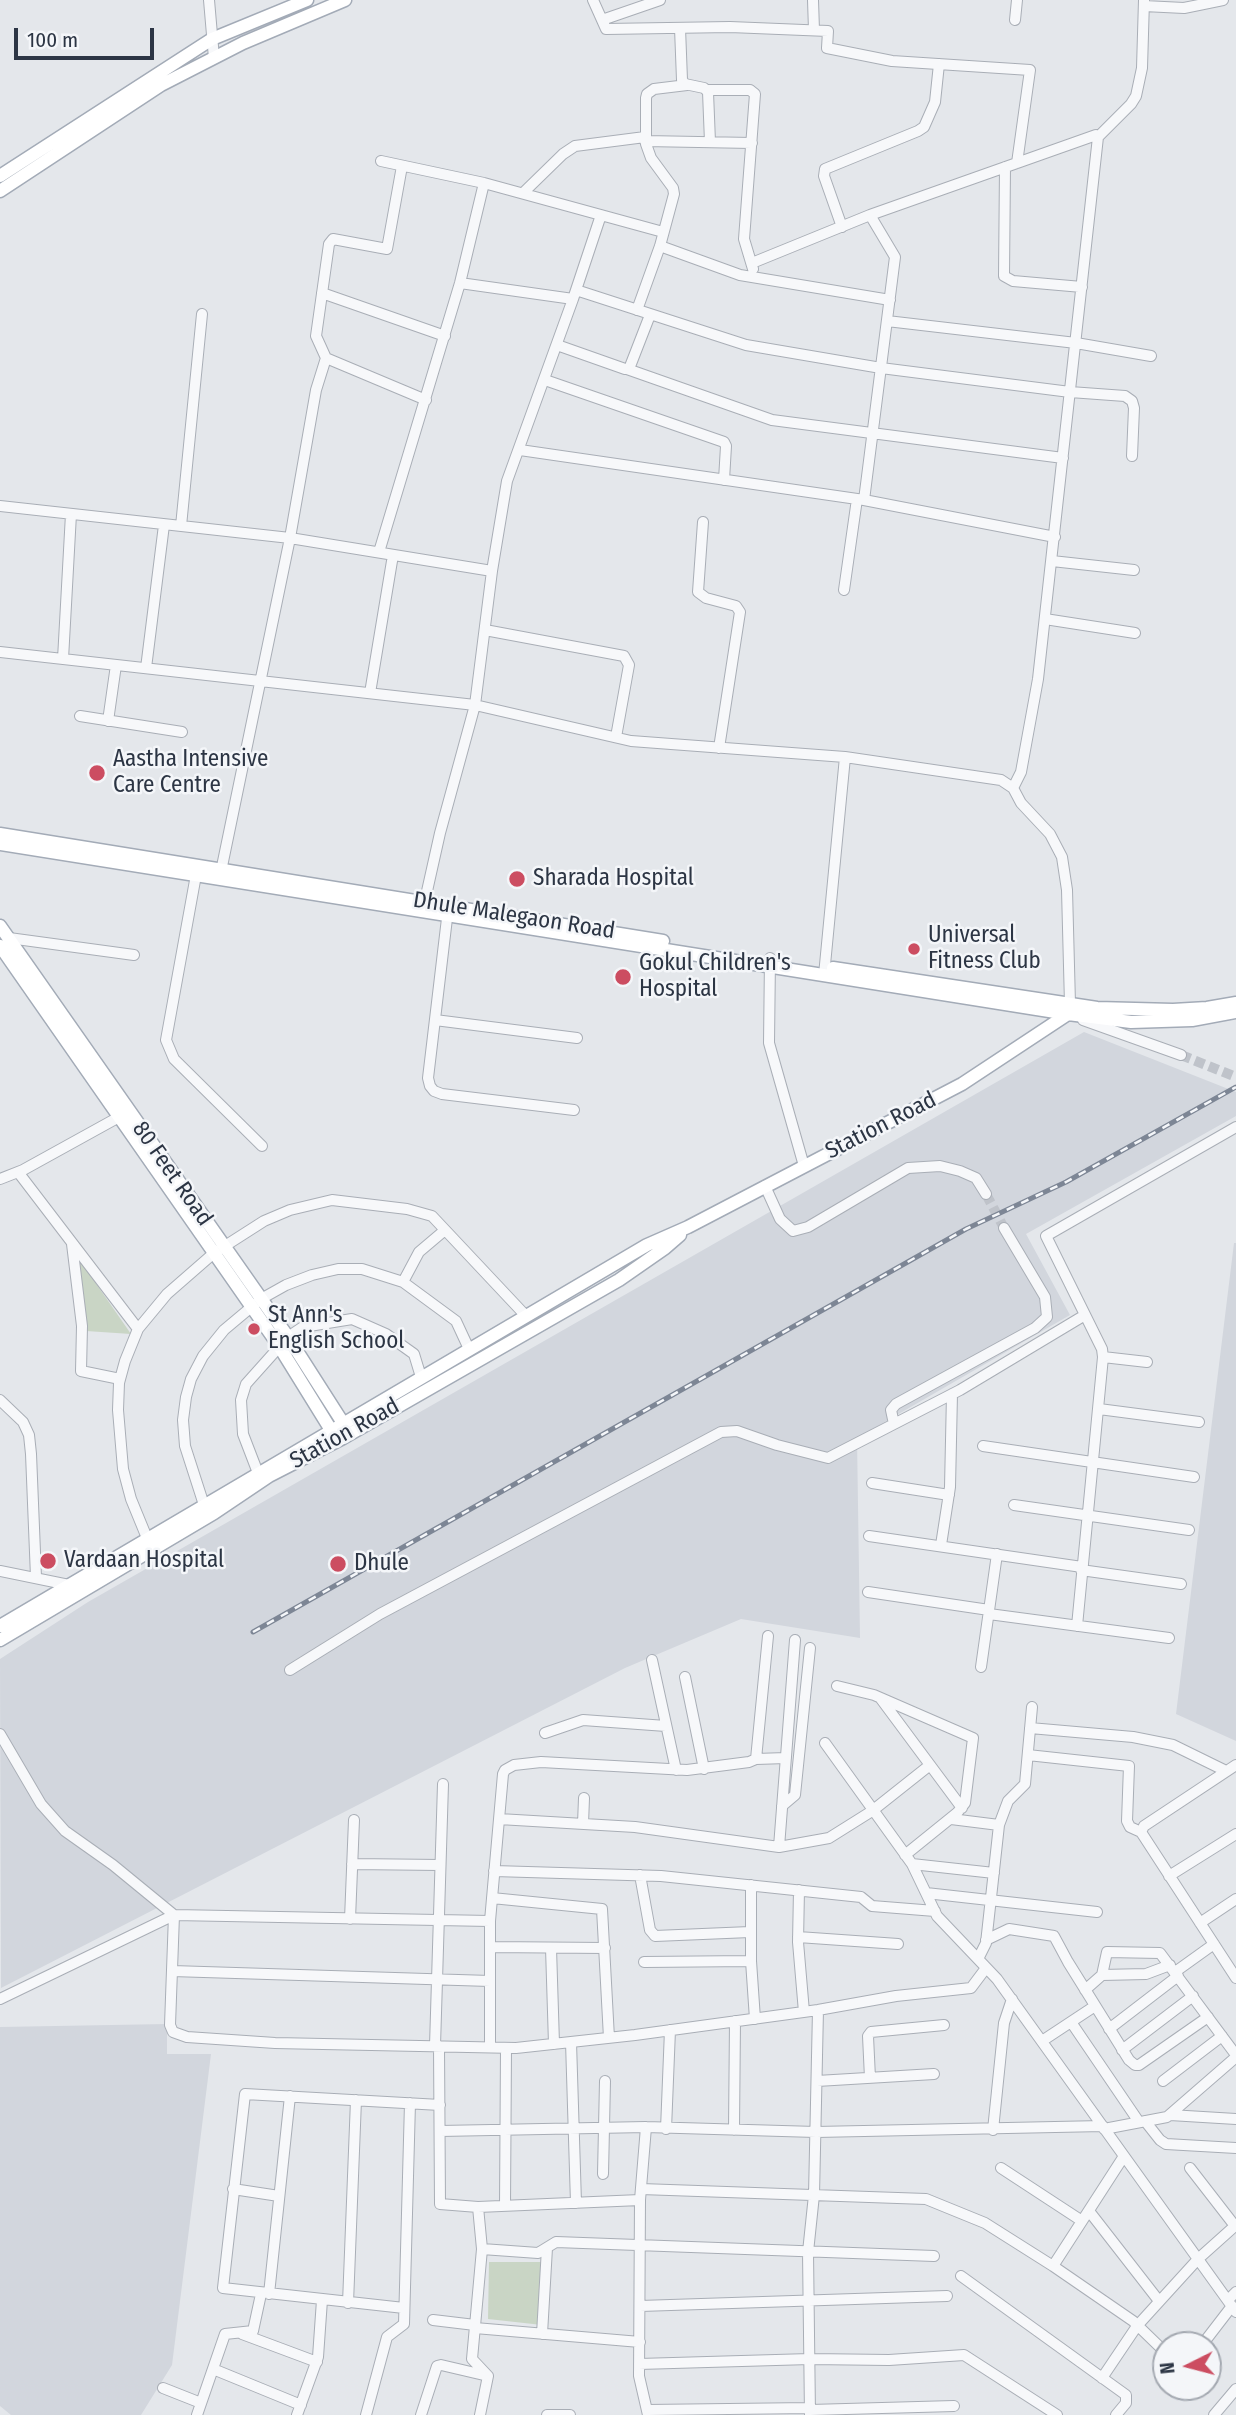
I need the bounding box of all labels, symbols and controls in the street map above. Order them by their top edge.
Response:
scale bar [18,14,158,58]
text: 100 m [27,27,78,53]
place label: Aastha Intensive Care Centre [113,746,268,800]
marker: Aastha Intensive Care Centre [87,763,107,783]
place label: Sharada Hospital [533,865,694,893]
marker: Sharada Hospital [507,869,527,889]
street label: Dhule Malegaon Road [411,886,617,946]
place label: Universal Fitness Club [928,922,1041,976]
marker: Universal Fitness Club [906,941,922,957]
place label: Gokul Children's Hospital [639,950,791,1004]
marker: Gokul Children's Hospital [613,967,633,987]
street label: Station Road [821,1086,941,1166]
street label: 80 Feet Road [126,1116,218,1232]
place label: St Ann's English School [268,1302,404,1356]
marker: St Ann's English School [246,1321,262,1337]
street label: Station Road [286,1393,404,1475]
place label: Vardaan Hospital [64,1547,224,1575]
place label: Dhule [354,1550,409,1578]
marker: Vardaan Hospital [38,1551,58,1571]
marker: Dhule [328,1554,348,1574]
north arrow [1152,2331,1222,2401]
text: N [1156,2361,1180,2375]

